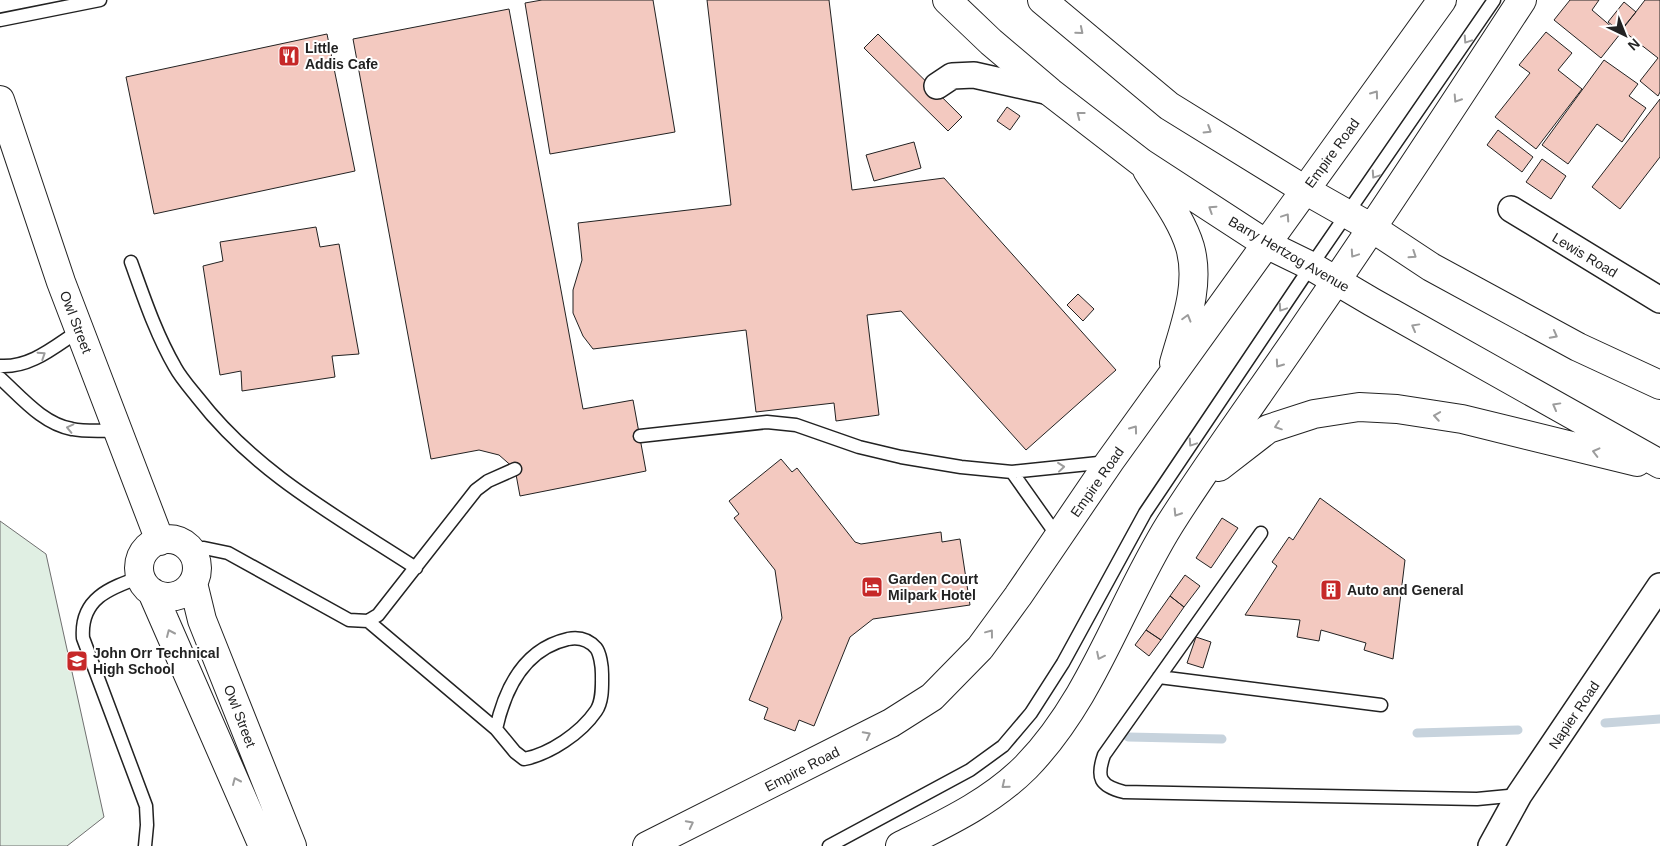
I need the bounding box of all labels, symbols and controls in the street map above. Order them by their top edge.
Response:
north arrow [1600,10,1650,60]
one-way arrow [1074,26,1083,35]
one-way arrow [1464,35,1473,44]
text: N [1625,35,1643,54]
place label: Little Addis Cafe [305,40,378,72]
restaurant icon: Little Addis Cafe [277,44,301,68]
one-way arrow [1369,91,1377,100]
one-way arrow [1454,94,1463,103]
one-way arrow [1077,112,1086,120]
street label: Empire Road [1302,115,1362,191]
one-way arrow [1203,124,1212,133]
one-way arrow [1372,169,1381,178]
one-way arrow [1209,205,1218,215]
street label: Barry Hertzog Avenue [1226,213,1352,295]
one-way arrow [1280,214,1290,223]
street label: Lewis Road [1550,229,1620,281]
one-way arrow [1351,249,1360,258]
one-way arrow [1407,249,1417,258]
street label: Owl Street [57,289,95,355]
one-way arrow [1279,303,1289,312]
one-way arrow [1181,314,1191,323]
one-way arrow [1411,323,1420,333]
one-way arrow [1549,329,1558,339]
one-way arrow [37,352,46,361]
one-way arrow [1276,358,1285,368]
one-way arrow [1553,402,1562,412]
one-way arrow [1433,411,1442,421]
one-way arrow [1274,420,1282,430]
one-way arrow [65,423,74,434]
one-way arrow [1128,425,1137,435]
one-way arrow [1189,437,1198,447]
street label: Empire Road [1067,444,1127,520]
one-way arrow [1591,447,1600,458]
one-way arrow [1057,462,1065,473]
one-way arrow [1174,507,1184,516]
place label: Garden Court Milpark Hotel [888,571,979,603]
hotel icon: Garden Court Milpark Hotel [860,575,884,599]
building icon: Auto and General [1319,578,1343,602]
place label: Auto and General [1347,582,1464,598]
one-way arrow [166,629,177,638]
one-way arrow [985,630,993,639]
place label: John Orr Technical High School [93,645,220,677]
school or university icon: John Orr Technical High School [65,649,89,673]
one-way arrow [1096,651,1107,660]
street label: Napier Road [1545,678,1603,752]
street label: Owl Street [221,683,259,749]
one-way arrow [861,732,870,742]
street label: Empire Road [762,743,842,795]
one-way arrow [232,777,242,786]
one-way arrow [1002,780,1011,788]
one-way arrow [685,820,694,830]

